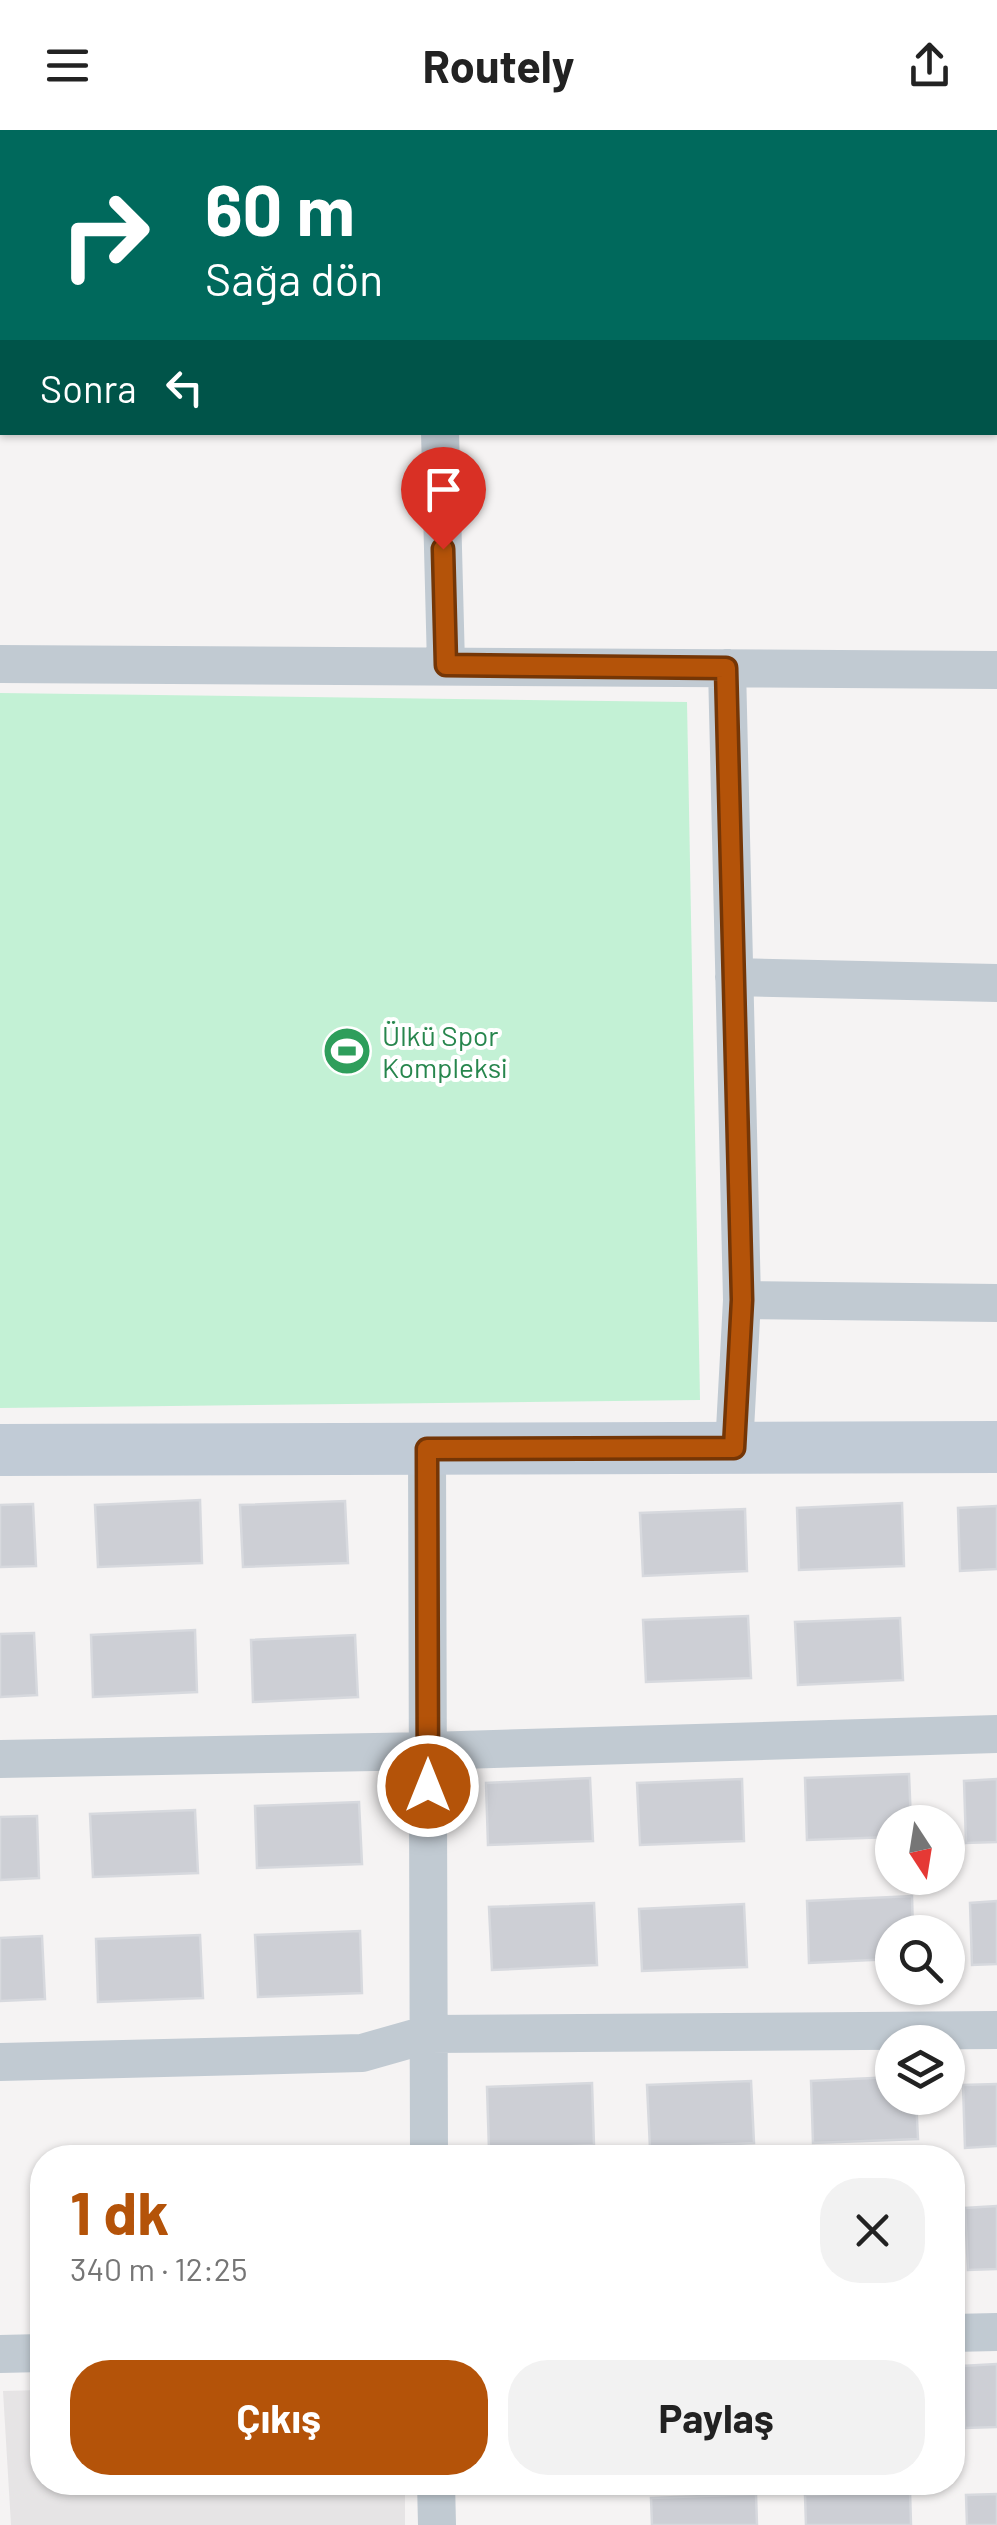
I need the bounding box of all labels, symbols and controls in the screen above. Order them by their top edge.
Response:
icon: menu [40,38,95,93]
text: Routely [423,38,574,92]
icon: share [902,38,957,93]
text: 60 m [205,166,355,250]
icon: right [40,170,170,300]
text: Sağa dön [205,251,383,305]
icon: left [157,360,212,415]
text: Sonra [40,365,137,411]
pin [401,447,486,550]
icon: arrive [416,462,471,517]
place label: Ülkü Spor Kompleksi [382,1018,507,1084]
sports icon: Ülkü Spor Kompleksi [321,1025,373,1077]
position arrow [376,1734,480,1838]
north arrow [875,1805,965,1895]
map controls [875,1805,965,2115]
button: search [875,1915,965,2005]
button: layers [875,2025,965,2115]
text: 1 dk [70,2175,169,2247]
button: close [820,2178,925,2283]
text: 340 m · 12:25 [70,2249,247,2287]
button: Çıkış [70,2360,488,2475]
button: Paylaş [508,2360,925,2475]

